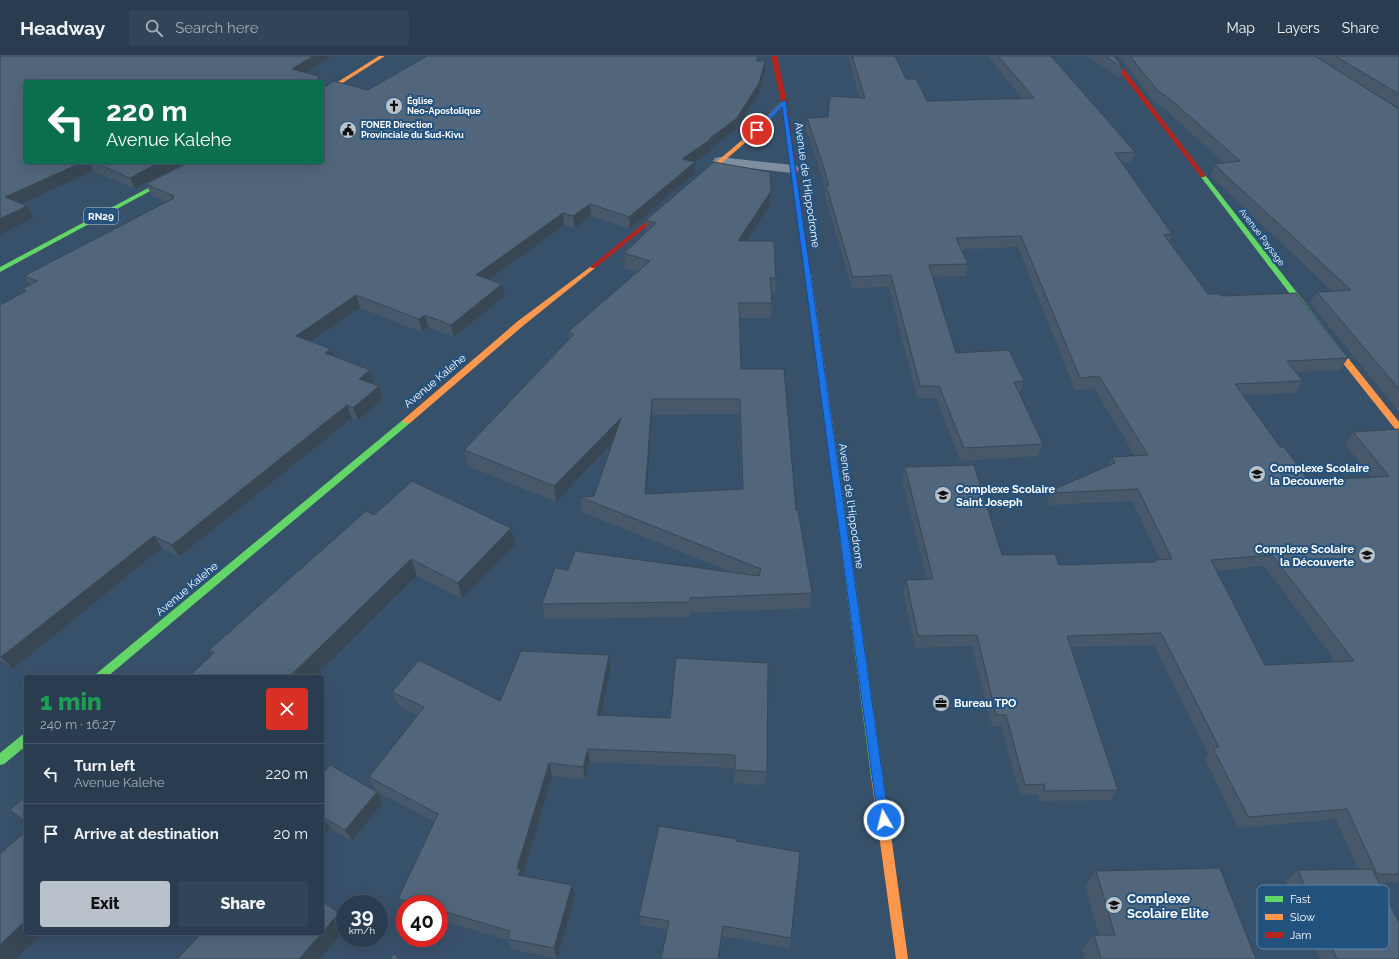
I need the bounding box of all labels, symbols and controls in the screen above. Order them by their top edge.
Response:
search box [129,10,409,46]
text: Headway [20,17,105,39]
icon: search [143,17,165,39]
text: Search here [175,19,258,37]
text: Map [1227,20,1255,36]
text: Layers [1277,20,1320,36]
text: Share [1342,20,1379,36]
text: 220 m [106,95,188,128]
place label: Église Neo-Apostolique [407,95,481,116]
icon: left [40,96,92,148]
church icon: Église Neo-Apostolique [384,96,404,116]
pin [740,113,774,147]
icon: arrive [746,119,768,141]
public building icon: FONER Direction Provinciale du Sud-Kivu [338,120,358,140]
place label: FONER Direction Provinciale du Sud-Kivu [361,120,464,140]
street label: Avenue de l'Hippodrome [792,121,822,249]
text: Avenue Kalehe [106,129,232,150]
street label: Avenue Paysage [1237,206,1287,268]
road number: RN29 [84,208,118,224]
street label: Avenue Kalehe [401,351,469,411]
street label: Avenue de l'Hippodrome [836,442,866,570]
place label: Complexe Scolaire la Decouverte [1270,462,1369,488]
school or university icon: Complexe Scolaire la Decouverte [1247,464,1267,484]
place label: Complexe Scolaire Saint Joseph [956,483,1055,509]
school or university icon: Complexe Scolaire Saint Joseph [933,485,953,505]
place label: Complexe Scolaire la Découverte [1255,543,1354,569]
school or university icon: Complexe Scolaire la Découverte [1357,545,1377,565]
street label: Avenue Kalehe [153,559,221,619]
text: 1 min [40,687,102,716]
button: close [266,688,308,730]
office icon: Bureau TPO [931,693,951,713]
place label: Bureau TPO [954,697,1016,710]
text: 240 m · 16:27 [40,717,116,732]
text: Turn left [74,757,135,775]
icon: left [40,763,62,785]
text: 220 m [266,765,308,783]
text: Avenue Kalehe [74,775,165,790]
position arrow [863,799,905,841]
icon: arrive [40,823,62,845]
text: Arrive at destination [74,825,219,843]
text: 20 m [273,825,308,843]
button: Exit [40,881,170,927]
button: Share [178,881,308,927]
legend [1257,885,1389,949]
place label: Complexe Scolaire Elite [1127,891,1209,921]
text: Fast [1290,893,1311,906]
speed limit sign: 40 [396,895,448,947]
school or university icon: Complexe Scolaire Elite [1104,895,1124,915]
text: 39 [351,904,373,928]
text: Slow [1290,911,1315,924]
text: km/h [349,925,375,936]
text: Jam [1290,929,1311,942]

